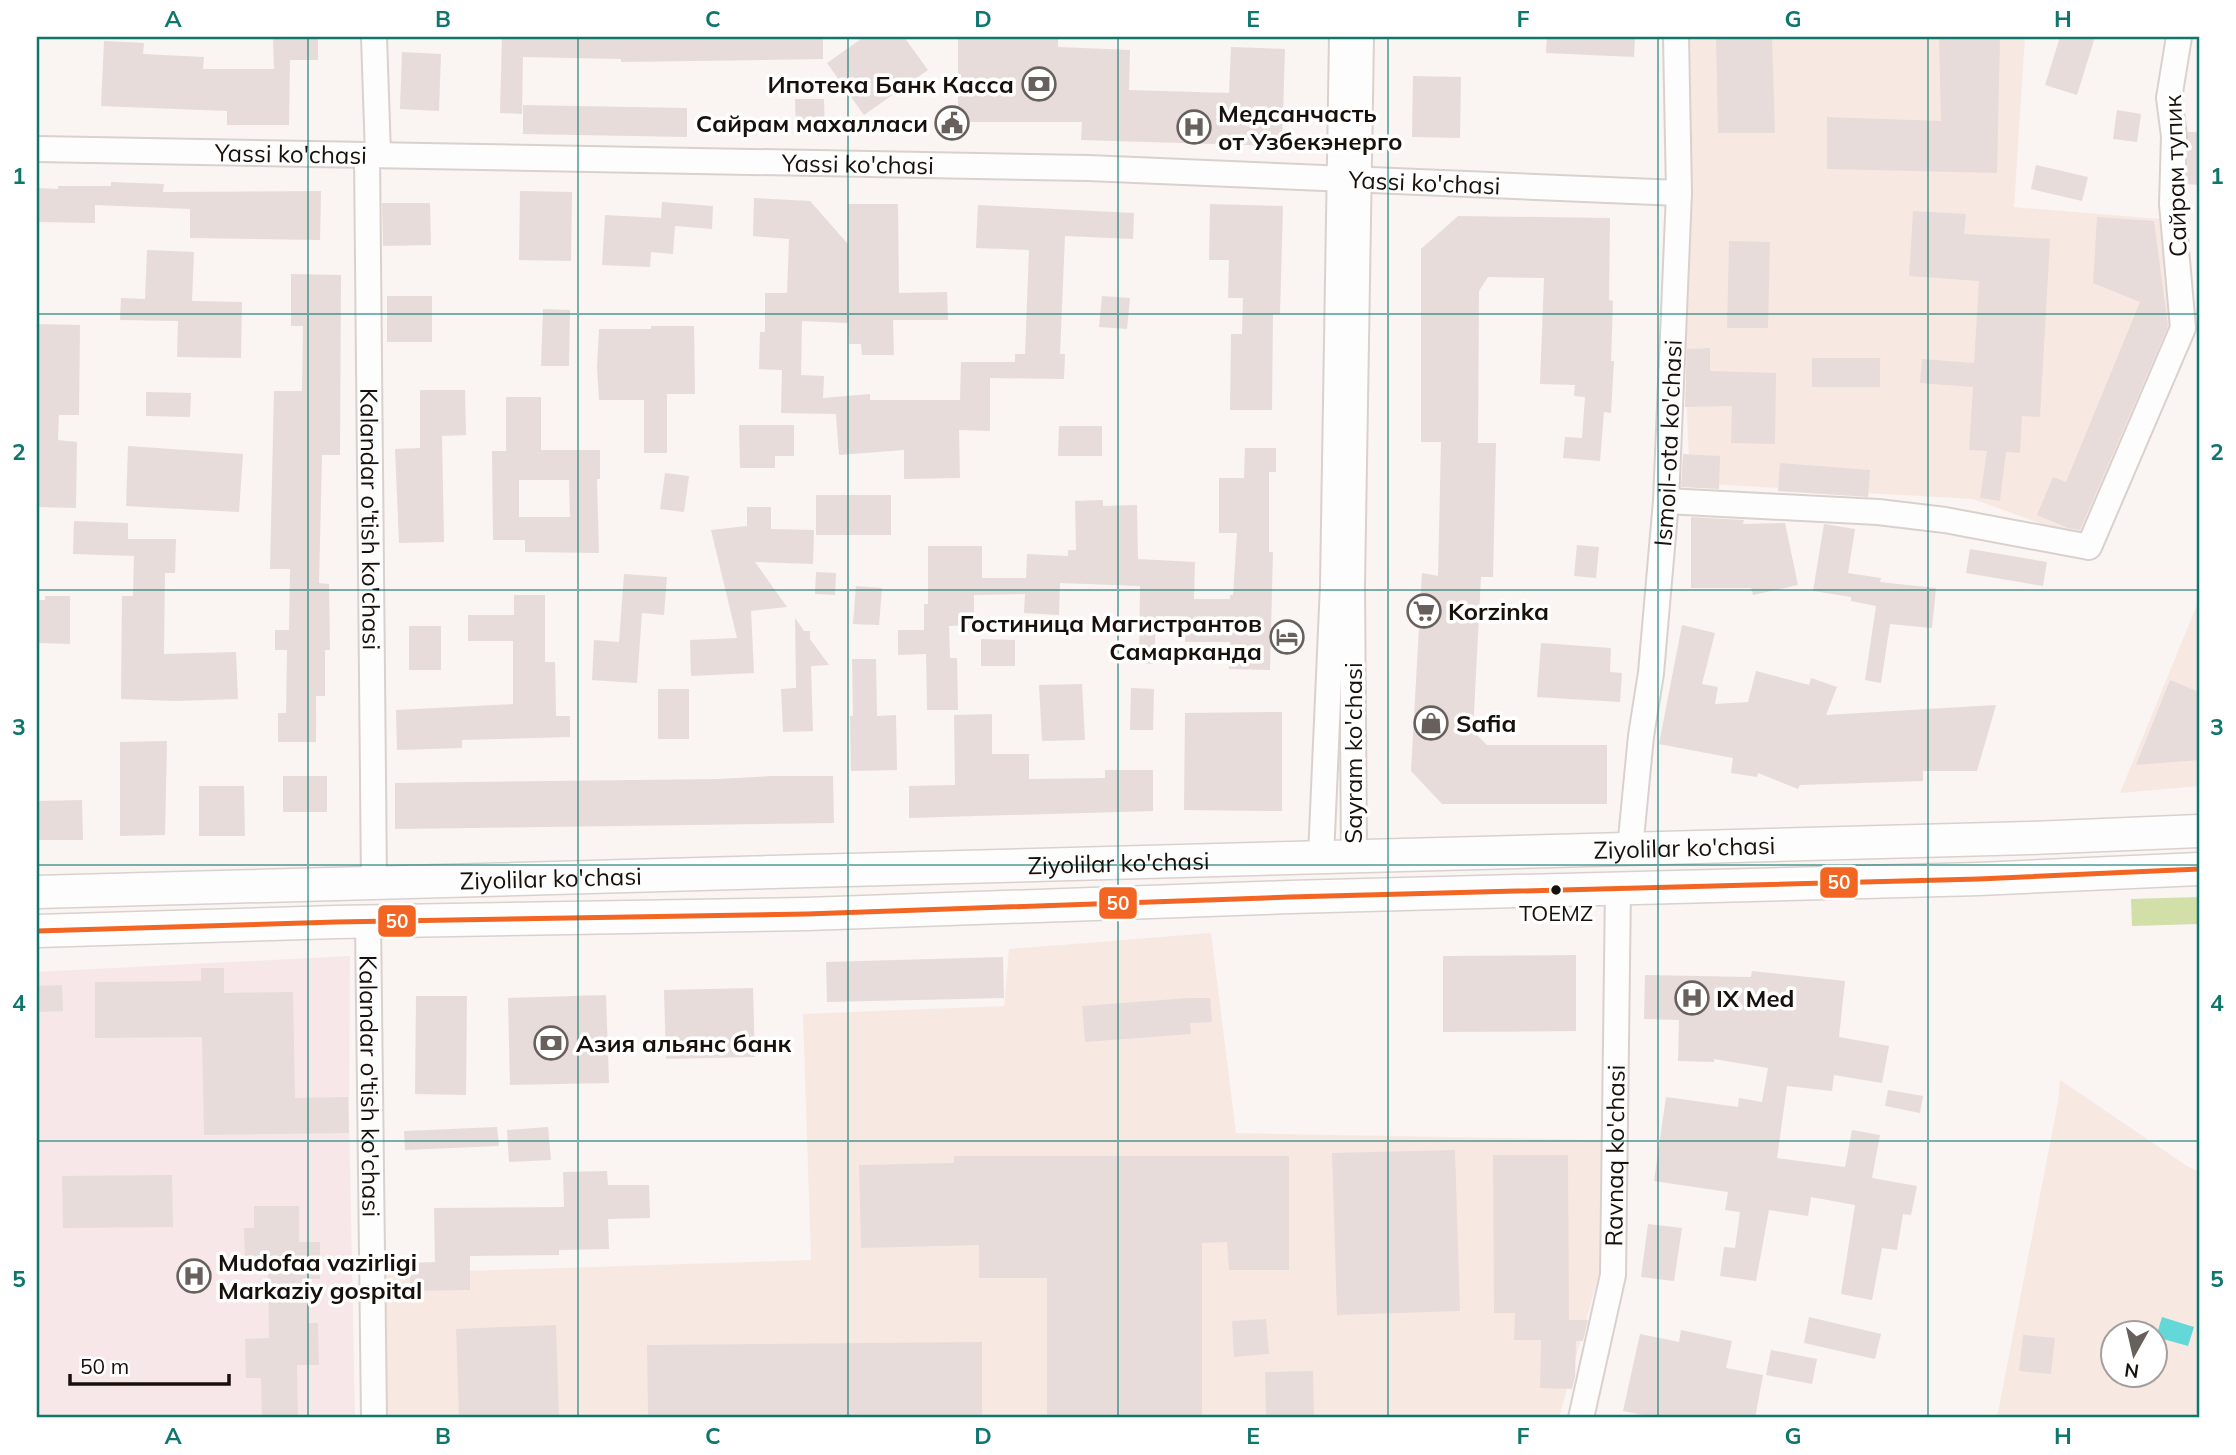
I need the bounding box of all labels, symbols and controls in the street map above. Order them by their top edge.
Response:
text: A [164,4,182,33]
text: B [435,4,451,33]
text: C [705,4,721,33]
text: D [974,4,992,33]
text: E [1246,4,1260,33]
text: F [1516,4,1530,33]
text: G [1784,4,1802,33]
text: H [2054,4,2072,33]
bank icon: Ипотека Банк Касса [1020,65,1058,103]
place label: Ипотека Банк Касса [767,69,1014,99]
street label: Сайрам тупик [2157,94,2193,258]
place label: Медсанчасть от Узбекэнерго [1218,98,1403,156]
public building icon: Сайрам махалласи [933,104,971,142]
place label: Сайрам махалласи [696,108,928,138]
hospital icon: Медсанчасть от Узбекэнерго [1175,108,1213,146]
street label: Yassi ko'chasi [214,137,367,170]
street label: Yassi ko'chasi [781,147,934,180]
text: 1 [12,161,26,190]
text: 1 [2210,161,2224,190]
street label: Yassi ko'chasi [1347,164,1501,200]
street label: Ismoil-ota ko'chasi [1647,339,1688,547]
street label: Kalandar o'tish ko'chasi [354,388,387,650]
text: 2 [12,437,26,466]
text: 2 [2210,437,2224,466]
supermarket icon: Korzinka [1405,592,1443,630]
place label: Korzinka [1448,596,1549,626]
place label: Гостиница Магистрантов Самарканда [960,608,1262,666]
hotel icon: Гостиница Магистрантов Самарканда [1268,618,1306,656]
street label: Sayram ko'chasi [1338,662,1368,844]
shop icon: Safia [1412,704,1450,742]
place label: Safia [1456,708,1516,738]
text: 3 [12,712,26,741]
text: 3 [2210,712,2224,741]
street label: Ziyolilar ko'chasi [1593,830,1776,865]
street label: Ziyolilar ko'chasi [1027,845,1210,880]
street label: Ziyolilar ko'chasi [459,861,642,896]
line badge: 50 [1819,866,1859,899]
text: 50 [1828,870,1850,894]
marker: TOEMZ [1549,883,1563,897]
line badge: 50 [1098,886,1138,920]
text: 50 [1107,891,1129,915]
place label: TOEMZ [1519,899,1593,927]
line badge: 50 [377,904,417,938]
text: 50 [386,909,408,933]
street label: Kalandar o'tish ko'chasi [353,955,387,1217]
hospital icon: IX Med [1673,979,1711,1017]
place label: IX Med [1716,983,1794,1013]
text: 4 [12,988,26,1017]
text: 4 [2210,988,2224,1017]
bank icon: Азия альянс банк [532,1024,570,1062]
place label: Азия альянс банк [576,1028,791,1058]
street label: Ravnaq ko'chasi [1598,1064,1631,1247]
place label: Mudofaa vazirligi Markaziy gospital [218,1247,422,1305]
hospital icon: Mudofaa vazirligi Markaziy gospital [175,1257,213,1295]
text: 5 [12,1264,26,1293]
text: 5 [2210,1264,2224,1293]
north arrow [2100,1318,2170,1388]
scale bar [70,1343,229,1387]
text: 50 m [80,1353,129,1379]
text: N [2123,1358,2140,1384]
text: A [164,1421,182,1450]
text: B [435,1421,451,1450]
text: C [705,1421,721,1450]
text: D [974,1421,992,1450]
text: E [1246,1421,1260,1450]
text: F [1516,1421,1530,1450]
text: G [1784,1421,1802,1450]
text: H [2054,1421,2072,1450]

